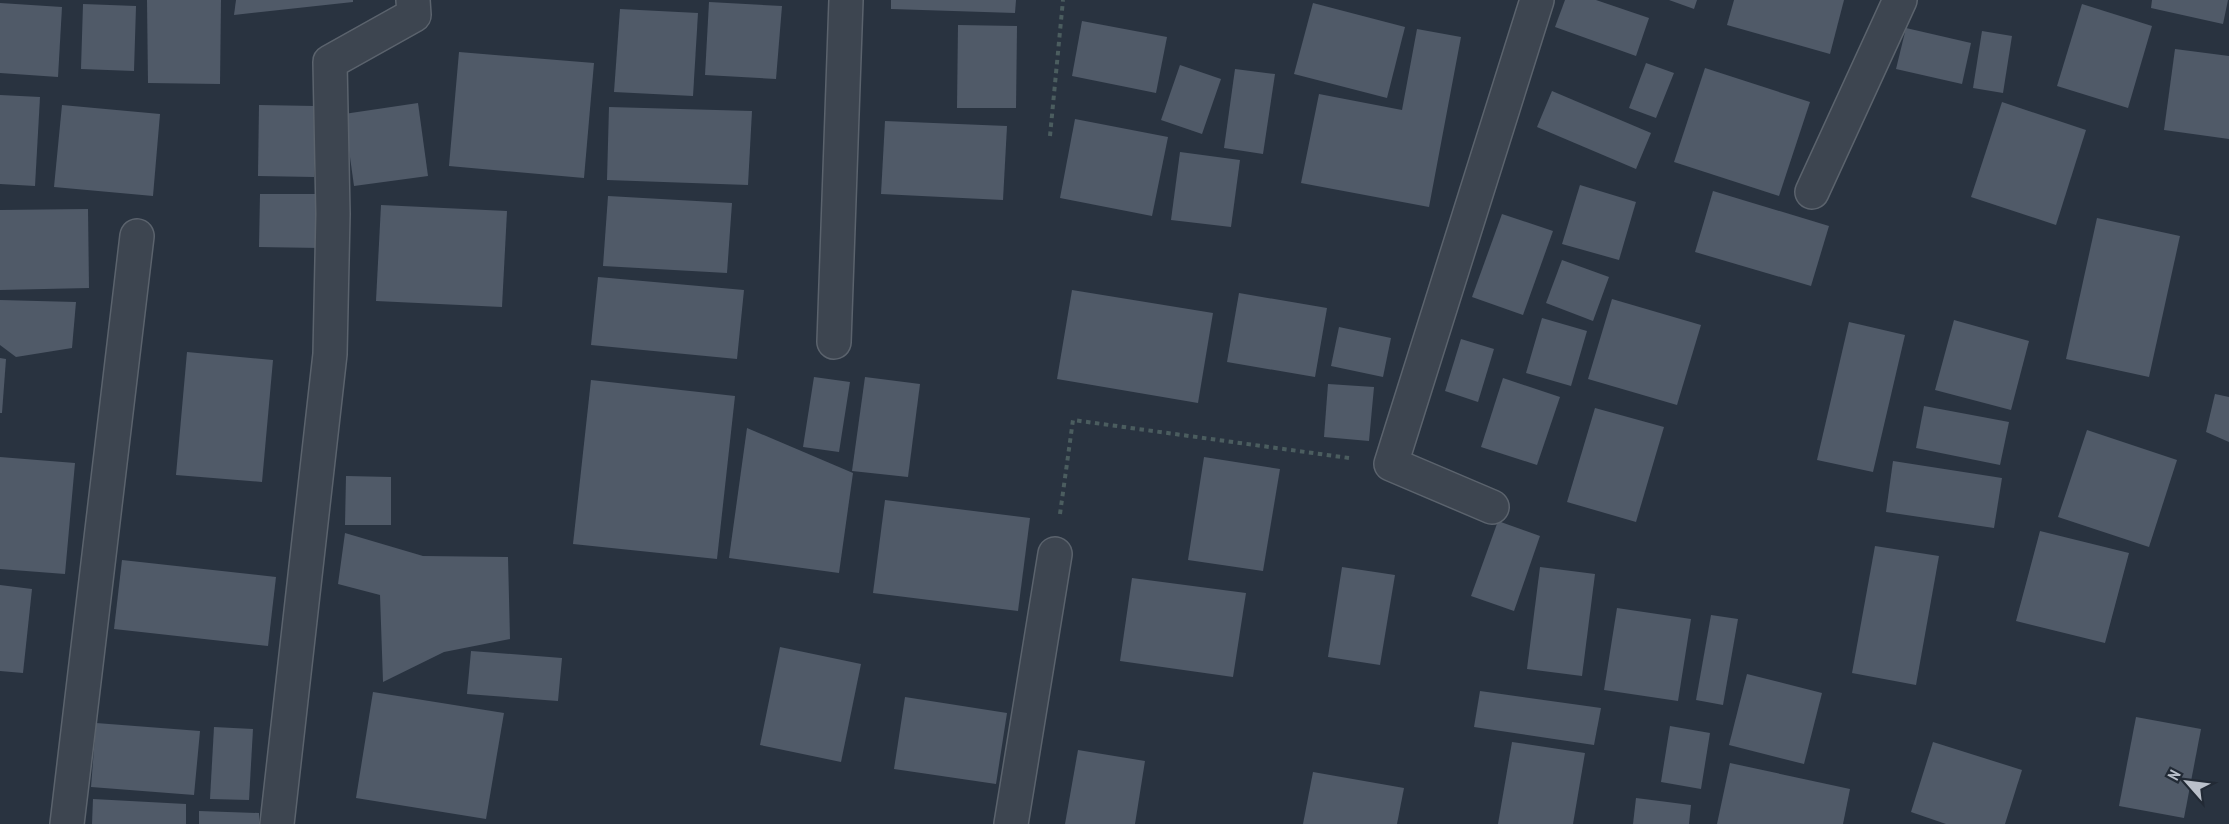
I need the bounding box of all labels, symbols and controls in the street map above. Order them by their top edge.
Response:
north arrow [2157,752,2217,812]
text: N [2163,766,2185,783]

